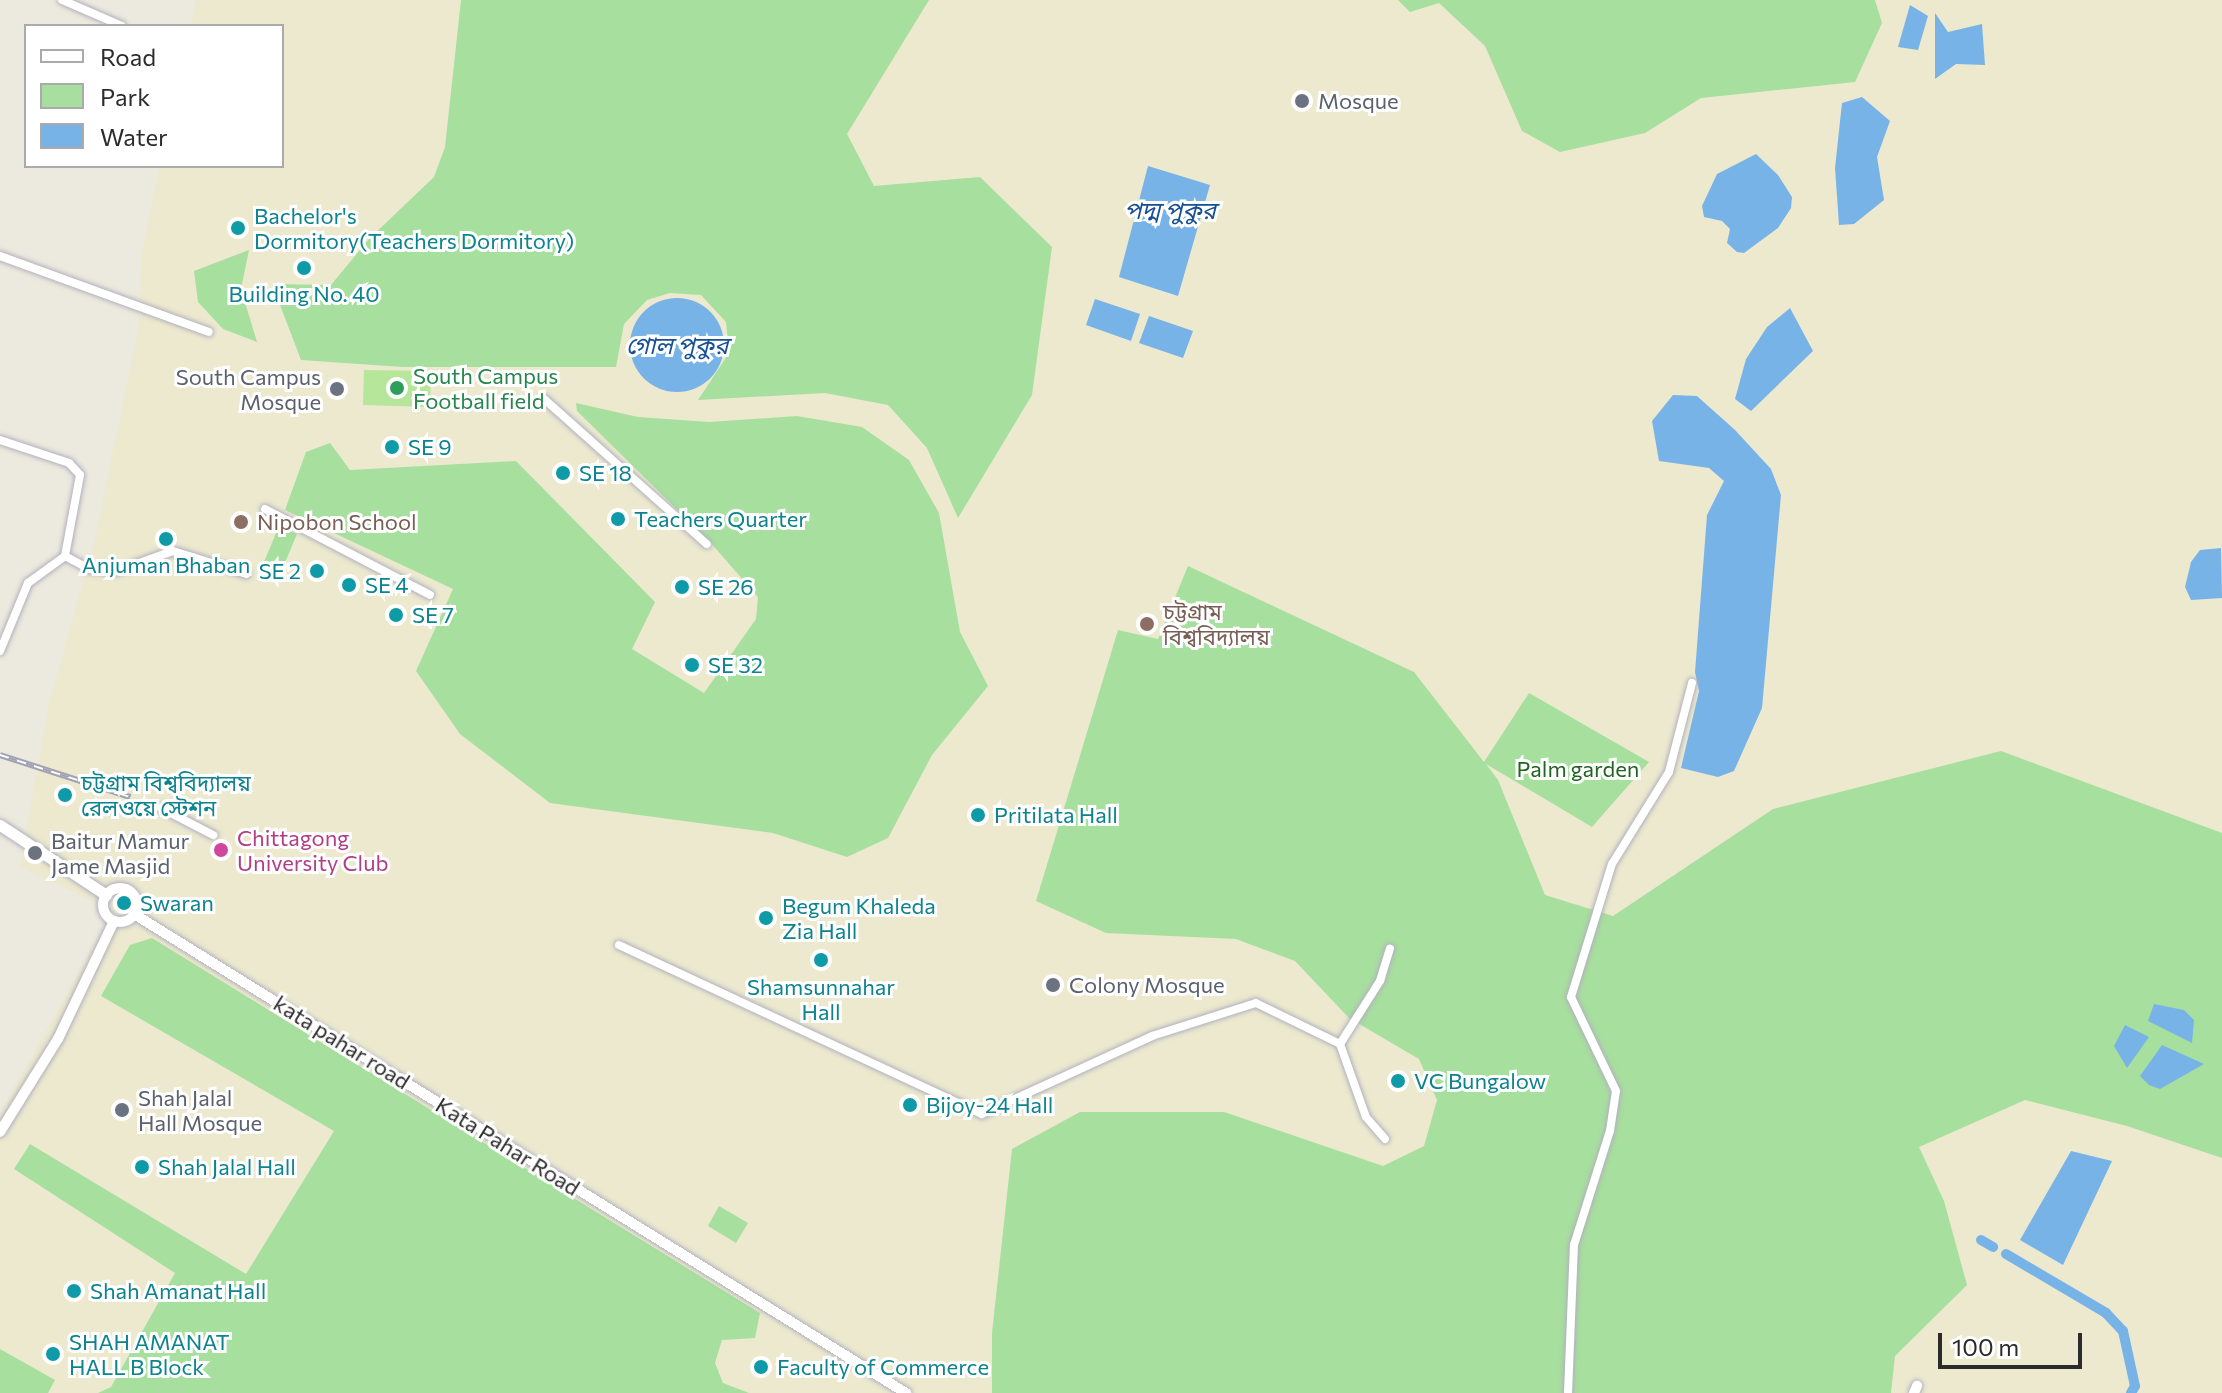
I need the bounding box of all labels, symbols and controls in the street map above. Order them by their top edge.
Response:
legend [24,24,284,168]
text: Road [100,42,156,71]
text: Park [100,82,150,111]
place label: Mosque [1318,88,1399,114]
marker: Mosque [1293,92,1311,110]
text: Water [100,122,168,151]
water label: পদ্ম পুকুর [1124,196,1216,224]
place label: Bachelor's Dormitory(Teachers Dormitory) [254,202,574,254]
marker: Bachelor's Dormitory(Teachers Dormitory) [229,219,247,237]
marker: Building No. 40 [295,259,313,277]
place label: Building No. 40 [229,281,379,307]
water label: গোল পুকুর [626,331,728,359]
place label: South Campus Football field [413,362,558,414]
place label: South Campus Mosque [176,363,321,414]
marker: South Campus Football field [388,379,406,397]
marker: South Campus Mosque [328,380,346,398]
place label: SE 9 [408,434,452,460]
marker: SE 9 [383,438,401,456]
place label: SE 18 [579,460,632,486]
marker: SE 18 [554,464,572,482]
place label: Teachers Quarter [634,506,807,532]
place label: Nipobon School [257,509,417,535]
marker: Teachers Quarter [609,510,627,528]
marker: Nipobon School [232,513,250,531]
marker: Anjuman Bhaban [157,530,175,548]
place label: Anjuman Bhaban [82,552,250,578]
place label: SE 2 [259,558,301,584]
marker: SE 2 [308,562,326,580]
place label: SE 4 [365,572,408,598]
place label: SE 26 [698,574,754,600]
marker: SE 4 [340,576,358,594]
marker: SE 26 [673,578,691,596]
place label: চট্টগ্রাম বিশ্ববিদ্যালয় [1163,598,1270,650]
place label: SE 7 [412,602,454,628]
marker: SE 7 [387,606,405,624]
marker: চট্টগ্রাম বিশ্ববিদ্যালয় [1138,615,1156,633]
place label: SE 32 [708,652,763,678]
marker: SE 32 [683,656,701,674]
park label: Palm garden [1517,756,1639,782]
place label: চট্টগ্রাম বিশ্ববিদ্যালয় রেলওয়ে স্টেশন [81,769,251,820]
marker: চট্টগ্রাম বিশ্ববিদ্যালয় রেলওয়ে স্টেশন [56,786,74,804]
place label: Pritilata Hall [994,802,1118,828]
marker: Pritilata Hall [969,806,987,824]
place label: Chittagong University Club [237,824,388,876]
place label: Baitur Mamur Jame Masjid [51,827,189,878]
marker: Chittagong University Club [212,841,230,859]
marker: Baitur Mamur Jame Masjid [26,844,44,862]
place label: Swaran [140,890,214,916]
place label: Begum Khaleda Zia Hall [782,892,936,944]
marker: Swaran [115,894,133,912]
marker: Begum Khaleda Zia Hall [757,909,775,927]
marker: Shamsunnahar Hall [812,951,830,969]
place label: Colony Mosque [1069,972,1225,998]
place label: Shamsunnahar Hall [747,973,895,1024]
marker: Colony Mosque [1044,976,1062,994]
street label: kata pahar road [269,990,415,1094]
place label: VC Bungalow [1414,1068,1546,1094]
marker: VC Bungalow [1389,1072,1407,1090]
place label: Shah Jalal Hall Mosque [138,1084,262,1136]
street label: Kata Pahar Road [431,1091,585,1201]
place label: Bijoy-24 Hall [926,1092,1053,1118]
marker: Bijoy-24 Hall [901,1096,919,1114]
marker: Shah Jalal Hall Mosque [113,1101,131,1119]
place label: Shah Jalal Hall [158,1154,296,1180]
marker: Shah Jalal Hall [133,1158,151,1176]
place label: Shah Amanat Hall [90,1278,266,1304]
marker: Shah Amanat Hall [65,1282,83,1300]
scale bar [1942,1317,2086,1367]
place label: SHAH AMANAT HALL B Block [69,1328,230,1380]
text: 100 m [1952,1332,2019,1361]
marker: SHAH AMANAT HALL B Block [44,1345,62,1363]
place label: Faculty of Commerce [777,1354,989,1380]
marker: Faculty of Commerce [752,1358,770,1376]

